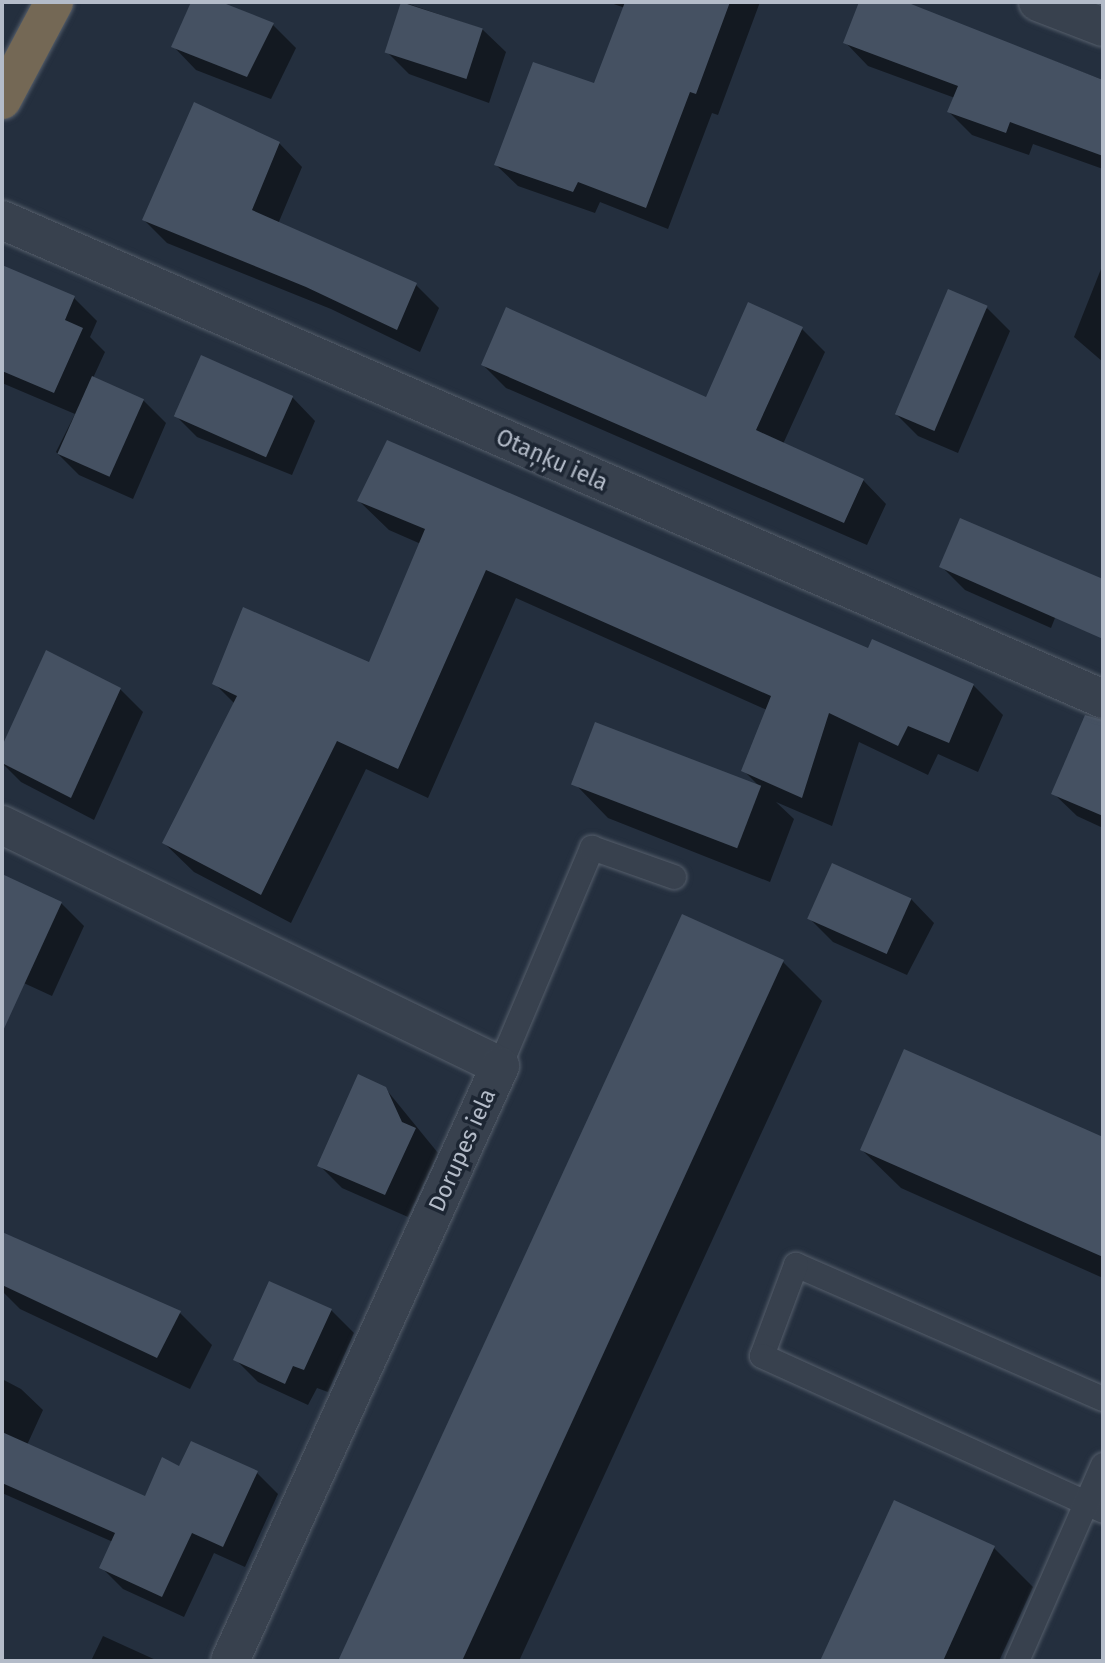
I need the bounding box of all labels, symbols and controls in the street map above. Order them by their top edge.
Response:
street label: Otaņķu iela [492,423,612,497]
street label: Dorupes iela [423,1084,501,1216]

